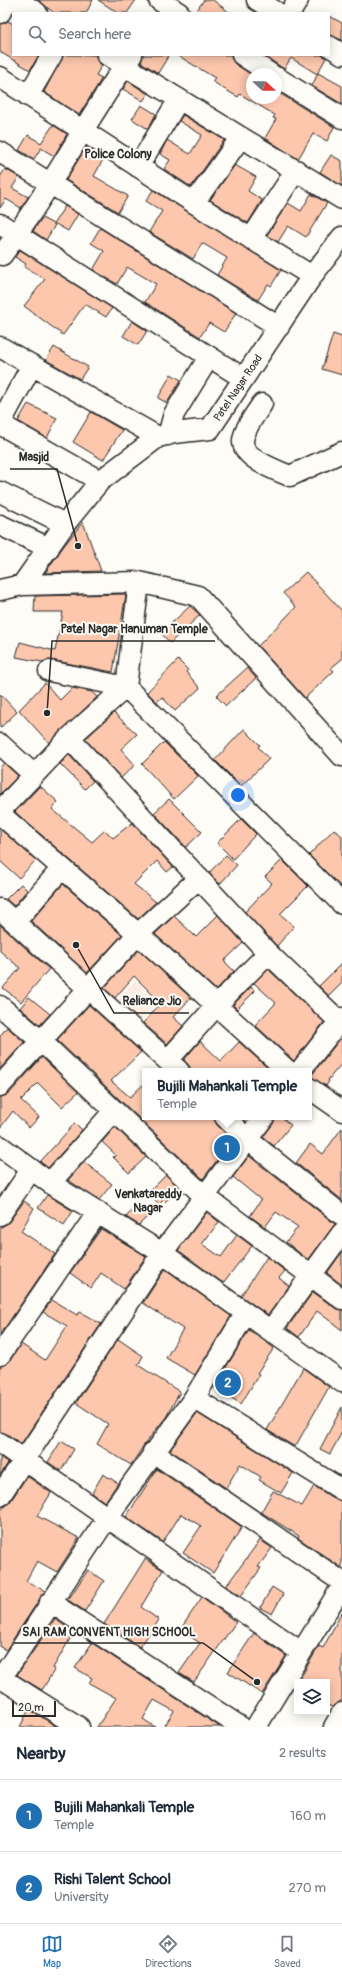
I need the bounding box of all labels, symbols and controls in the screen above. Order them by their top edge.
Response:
search box [12,12,330,56]
icon: search [26,23,48,45]
text: Search here [58,25,131,44]
north arrow [246,68,282,104]
district label: Police Colony [84,147,153,162]
street label: Patel Nagar Road [211,352,265,424]
callout: Masjid [10,445,57,469]
text: Masjid [19,450,49,465]
callout: Patel Nagar Hanuman Temple [52,617,215,641]
text: Patel Nagar Hanuman Temple [60,622,209,637]
your location [228,785,248,805]
callout: Reliance Jio [114,989,189,1013]
text: Reliance Jio [123,994,182,1009]
popup [142,1068,312,1120]
text: Bujili Mahankali Temple [157,1077,297,1096]
text: Temple [157,1096,197,1112]
pin: 1 [214,1133,240,1163]
district label: Venkatareddy Nagar [114,1187,182,1216]
pin: 2 [215,1368,241,1398]
callout: SAI RAM CONVENT HIGH SCHOOL [14,1619,203,1643]
text: SAI RAM CONVENT HIGH SCHOOL [22,1625,196,1640]
map controls [294,1679,330,1715]
button: layers [294,1679,330,1715]
scale bar [12,1699,56,1718]
text: 20 m [18,1701,44,1714]
text: Nearby [16,1743,65,1764]
text: 2 results [279,1745,326,1761]
text: Bujili Mahankali Temple [54,1798,194,1817]
text: 1 [26,1808,32,1824]
text: 160 m [290,1808,326,1824]
text: Temple [54,1817,94,1833]
text: Rishi Talent School [54,1870,171,1889]
text: 2 [25,1880,33,1896]
text: 270 m [289,1880,326,1896]
text: University [54,1889,108,1905]
tab: Map [41,1933,63,1970]
tab: Directions [145,1933,192,1970]
tab: Saved [274,1933,301,1970]

